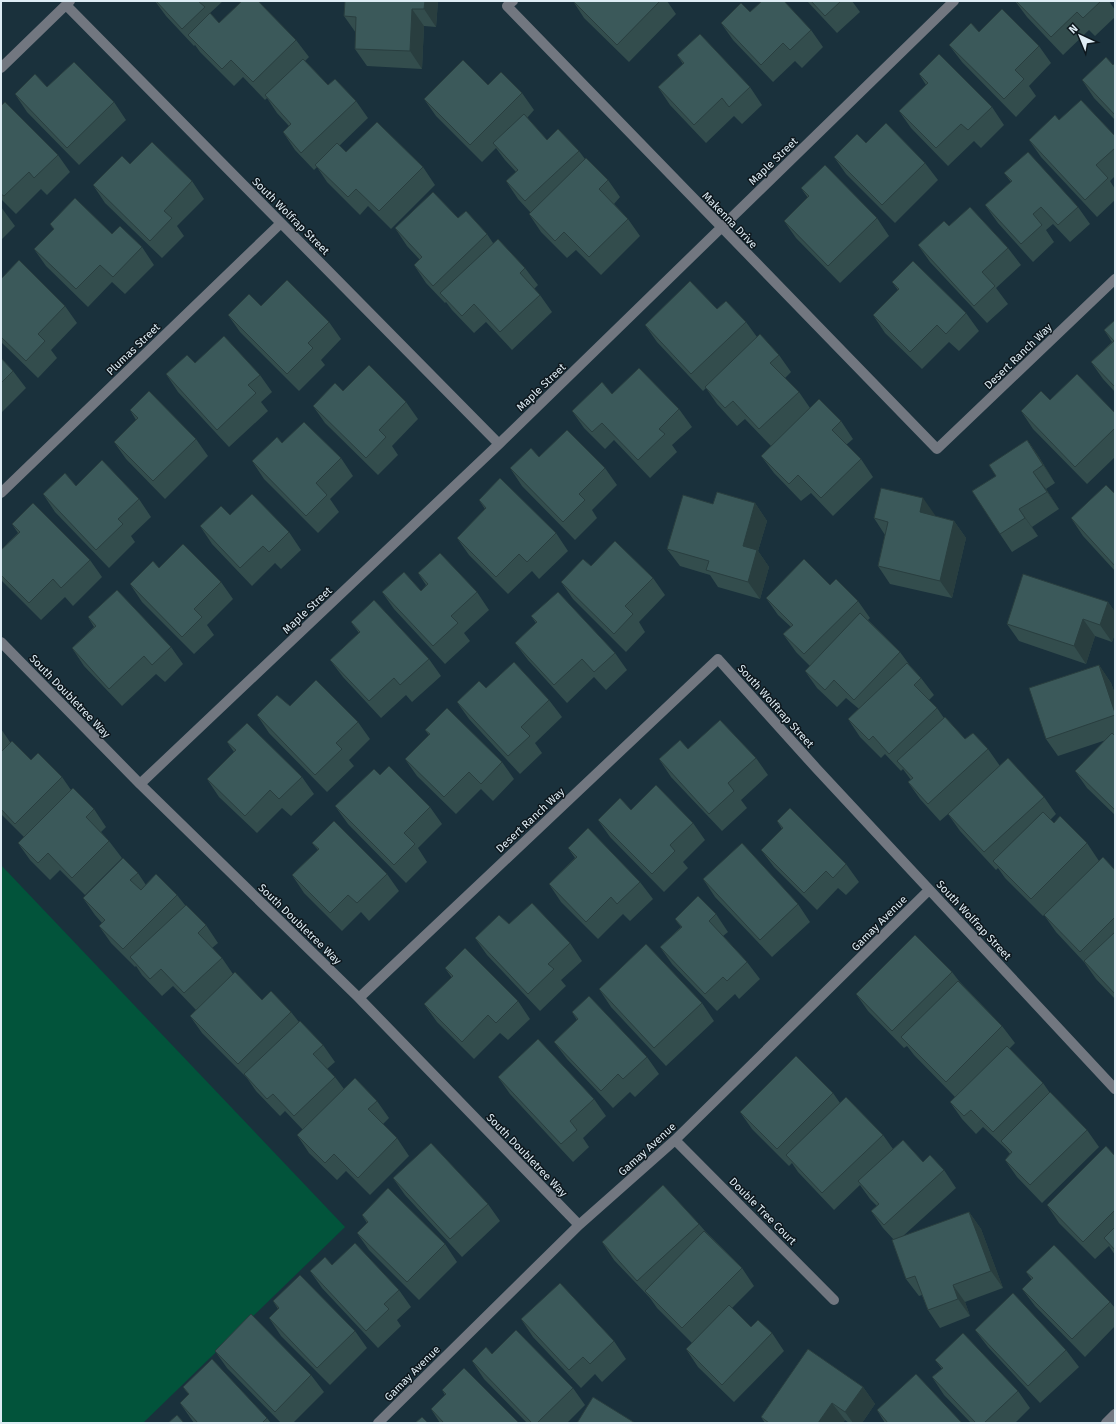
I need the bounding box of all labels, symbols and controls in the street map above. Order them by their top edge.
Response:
north arrow [1060,16,1100,56]
text: N [1066,22,1081,36]
street label: Maple Street [746,135,801,188]
street label: South Wolfrap Street [249,175,332,258]
street label: Makenna Drive [699,189,760,251]
street label: Desert Ranch Way [982,320,1055,392]
street label: Plumas Street [104,321,163,378]
street label: Maple Street [514,361,569,414]
street label: Maple Street [280,584,335,637]
street label: South Doubletree Way [27,652,113,741]
street label: South Wolftrap Street [735,662,816,751]
street label: Desert Ranch Way [493,785,568,855]
street label: South Wolfrap Street [934,878,1014,963]
street label: South Doubletree Way [255,881,344,968]
street label: Gamay Avenue [849,893,910,954]
street label: South Doubletree Way [484,1111,570,1200]
street label: Gamay Avenue [616,1120,679,1179]
street label: Double Tree Court [726,1175,799,1248]
street label: Gamay Avenue [382,1343,443,1404]

